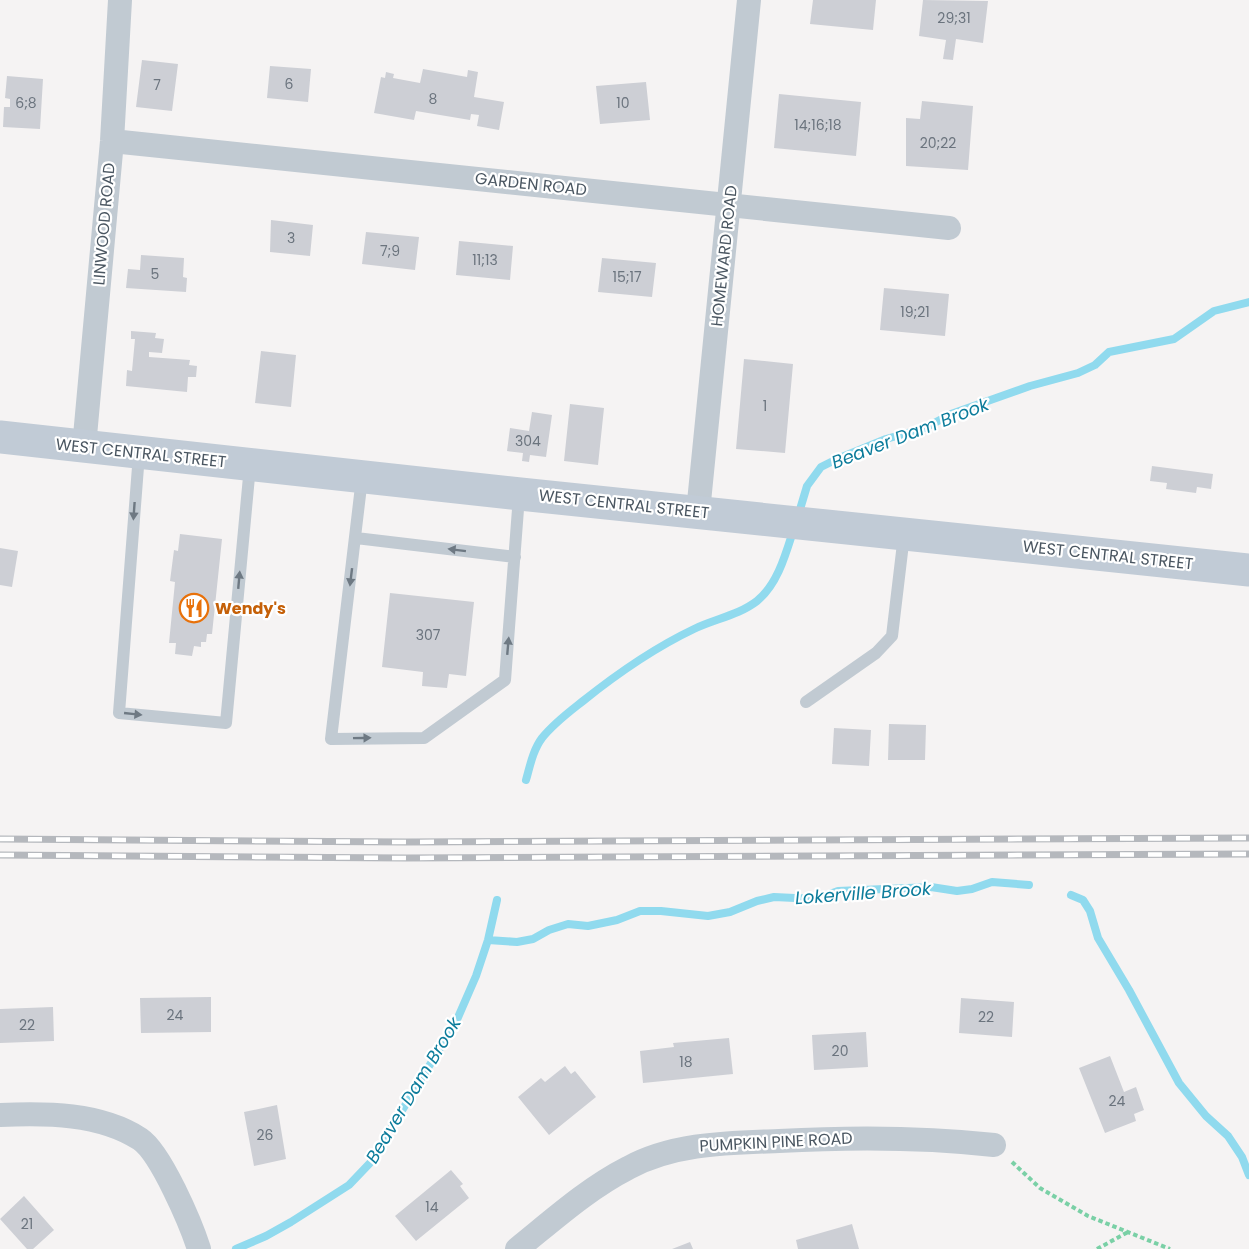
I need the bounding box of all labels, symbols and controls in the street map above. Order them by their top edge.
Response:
house number: 29;31 [937,8,971,28]
house number: 6 [285,74,294,94]
house number: 7 [153,75,161,95]
house number: 8 [429,89,438,109]
house number: 6;8 [15,93,37,113]
house number: 10 [616,93,630,113]
house number: 14;16;18 [794,115,842,135]
house number: 20;22 [920,133,956,153]
street label: LINWOOD ROAD [87,162,121,286]
street label: GARDEN ROAD [474,167,588,201]
street label: HOMEWARD ROAD [705,184,743,328]
house number: 3 [287,228,295,248]
house number: 7;9 [380,241,400,261]
house number: 11;13 [472,250,498,270]
house number: 5 [151,264,159,284]
house number: 15;17 [612,267,642,287]
house number: 19;21 [900,302,930,322]
water label: Beaver Dam Brook [828,391,993,475]
house number: 1 [763,396,767,416]
house number: 304 [515,431,541,451]
street label: WEST CENTRAL STREET [55,433,228,473]
street label: WEST CENTRAL STREET [538,484,711,524]
one-way arrow [129,501,139,520]
street label: WEST CENTRAL STREET [1022,535,1195,575]
one-way arrow [447,545,466,554]
one-way arrow [347,567,356,586]
one-way arrow [234,570,244,589]
restaurant icon: Wendy's [178,592,210,624]
place label: Wendy's [215,597,286,620]
house number: 307 [416,625,441,645]
one-way arrow [503,636,512,655]
one-way arrow [124,709,143,719]
one-way arrow [353,733,372,743]
water label: Lokerville Brook [794,876,933,910]
house number: 24 [167,1005,184,1025]
house number: 22 [978,1007,994,1027]
water label: Beaver Dam Brook [359,1012,467,1168]
house number: 22 [19,1015,35,1035]
house number: 20 [832,1041,848,1061]
house number: 18 [679,1052,693,1072]
house number: 24 [1109,1091,1126,1111]
house number: 26 [257,1125,274,1145]
street label: PUMPKIN PINE ROAD [699,1126,853,1158]
house number: 14 [425,1197,439,1217]
house number: 21 [21,1214,33,1234]

